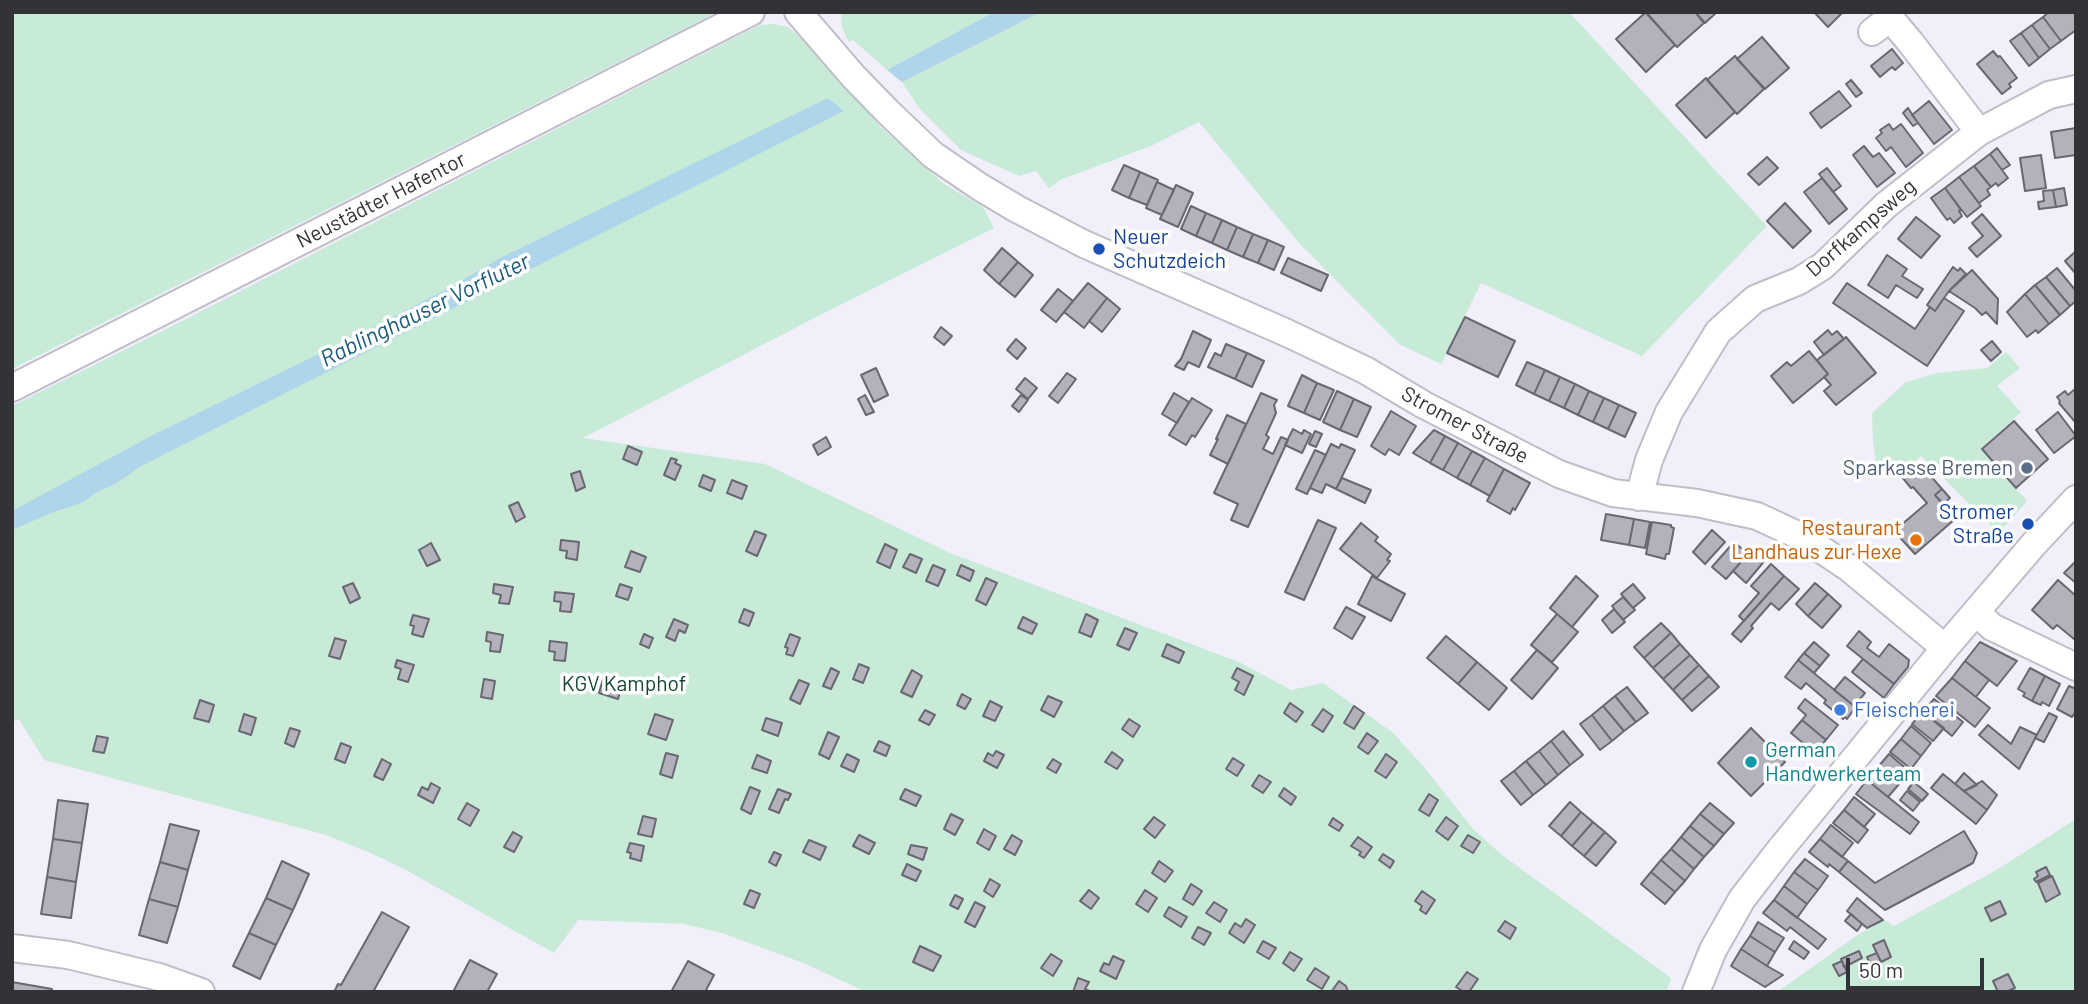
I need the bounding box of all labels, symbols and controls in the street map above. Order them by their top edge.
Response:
street label: Neustädter Hafentor [292,146,470,254]
street label: Dorfkampsweg [1801,174,1921,282]
place label: Neuer Schutzdeich [1113,224,1226,274]
marker: Neuer Schutzdeich [1091,241,1107,257]
water label: Rablinghauser Vorfluter [316,247,534,373]
street label: Stromer Straße [1397,381,1533,469]
place label: Sparkasse Bremen [1843,455,2013,481]
marker: Sparkasse Bremen [2019,460,2035,476]
place label: Stromer Straße [1939,499,2014,549]
place label: Restaurant Landhaus zur Hexe [1731,515,1902,565]
marker: Stromer Straße [2020,516,2036,532]
marker: Restaurant Landhaus zur Hexe [1908,532,1924,548]
park label: KGV Kamphof [562,671,686,697]
place label: Fleischerei [1854,697,1955,723]
marker: Fleischerei [1832,702,1848,718]
place label: German Handwerkerteam [1765,737,1921,787]
marker: German Handwerkerteam [1743,754,1759,770]
scale bar [1850,944,1988,988]
text: 50 m [1859,957,1903,982]

